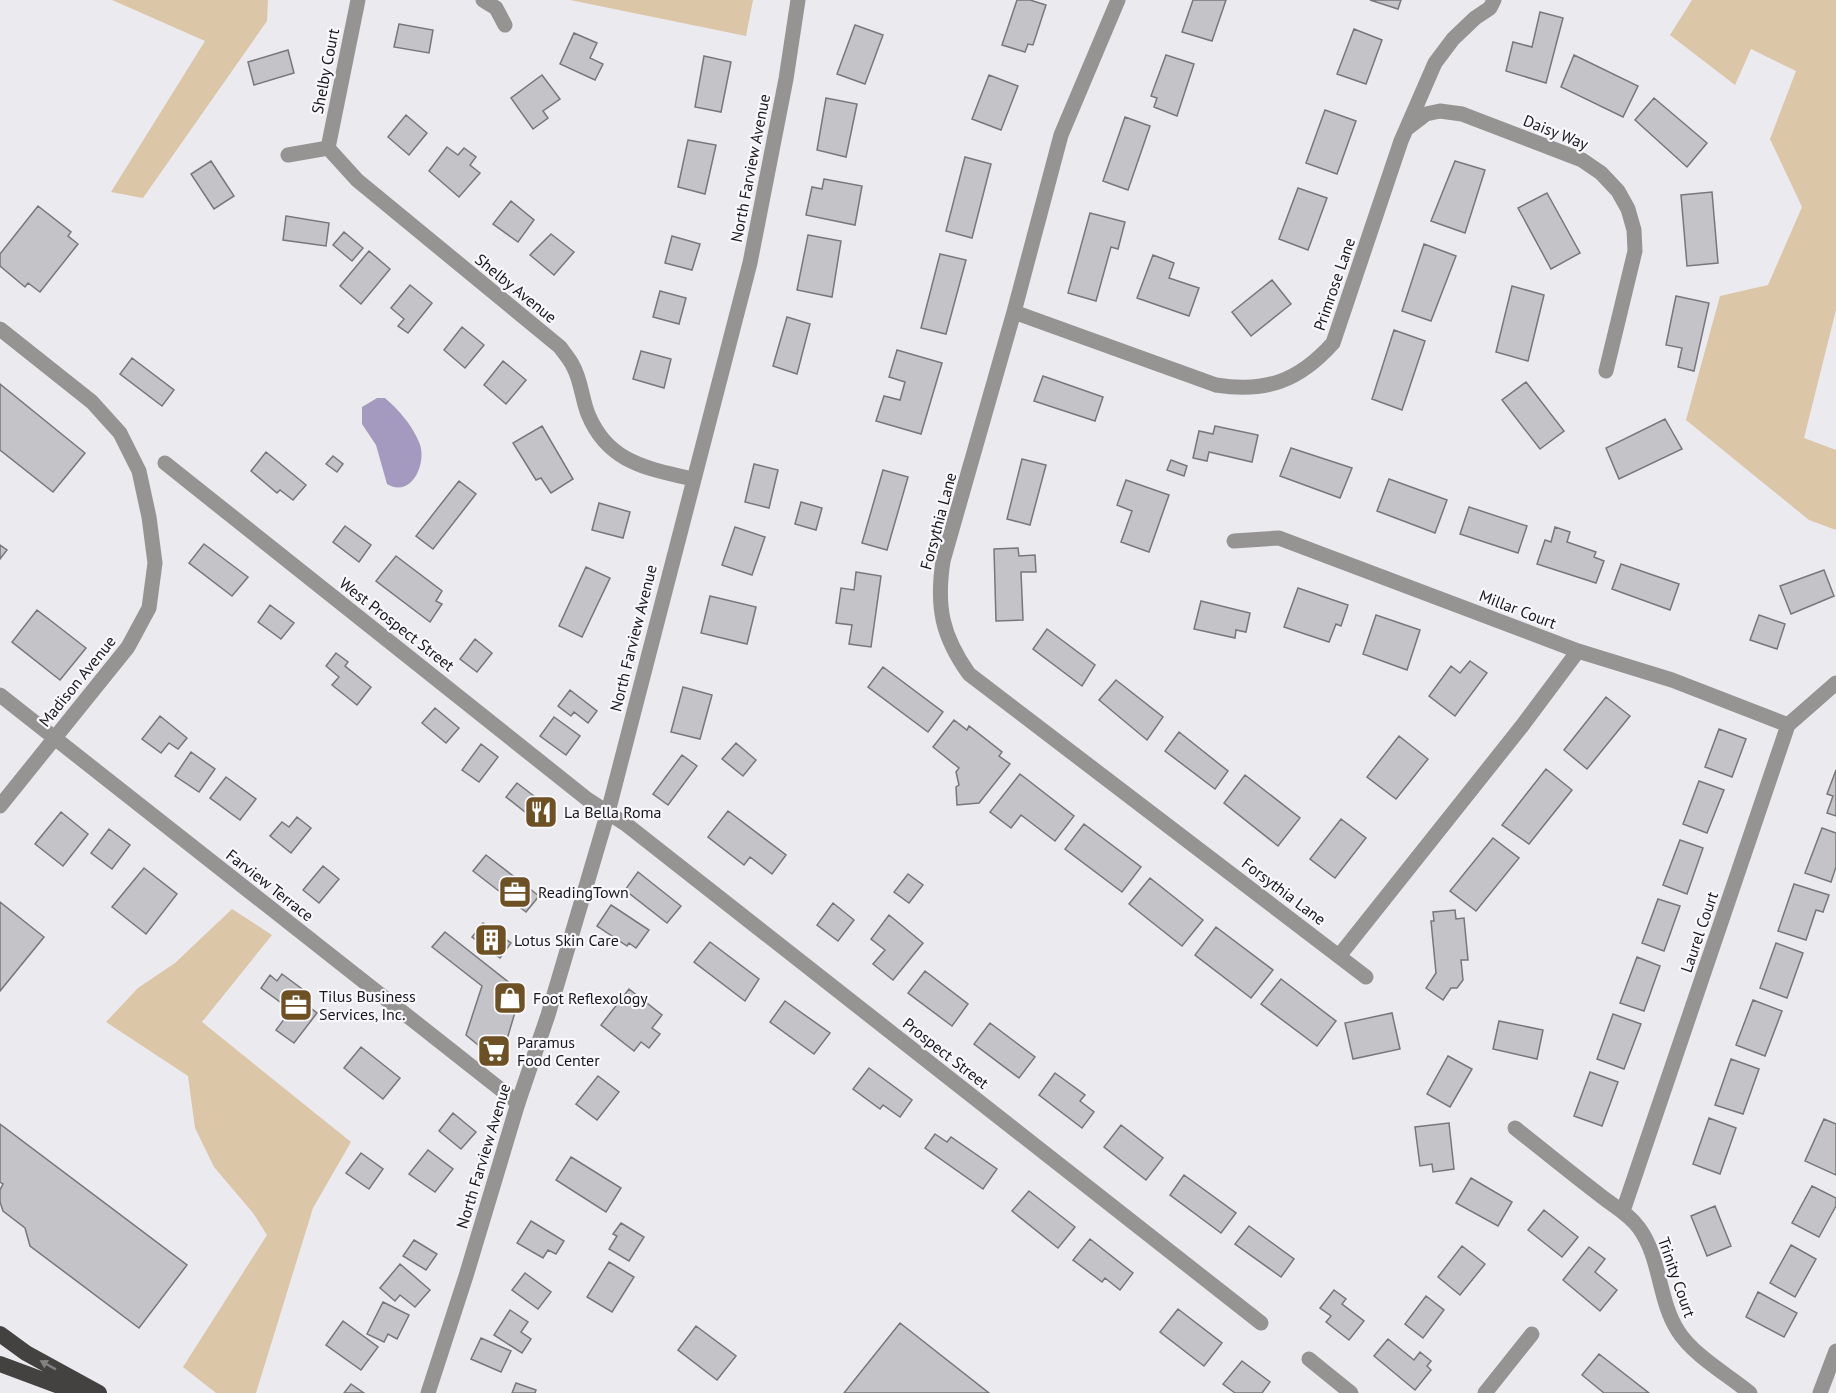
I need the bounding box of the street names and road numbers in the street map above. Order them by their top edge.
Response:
street label: Shelby Court [307,26,343,116]
street label: North Farview Avenue [726,92,774,244]
street label: Daisy Way [1521,110,1592,154]
street label: Primrose Lane [1309,235,1359,333]
street label: Shelby Avenue [471,249,561,327]
street label: Forsythia Lane [915,470,961,572]
street label: North Farview Avenue [605,563,661,713]
street label: West Prospect Street [335,573,459,676]
street label: Millar Court [1477,585,1560,633]
street label: Madison Avenue [34,631,120,731]
street label: Farview Terrace [222,845,318,925]
street label: Forsythia Lane [1238,853,1330,929]
street label: Laurel Court [1676,888,1722,975]
street label: Prospect Street [899,1013,993,1093]
street label: North Farview Avenue [451,1081,515,1231]
street label: Trinity Court [1654,1234,1700,1320]

